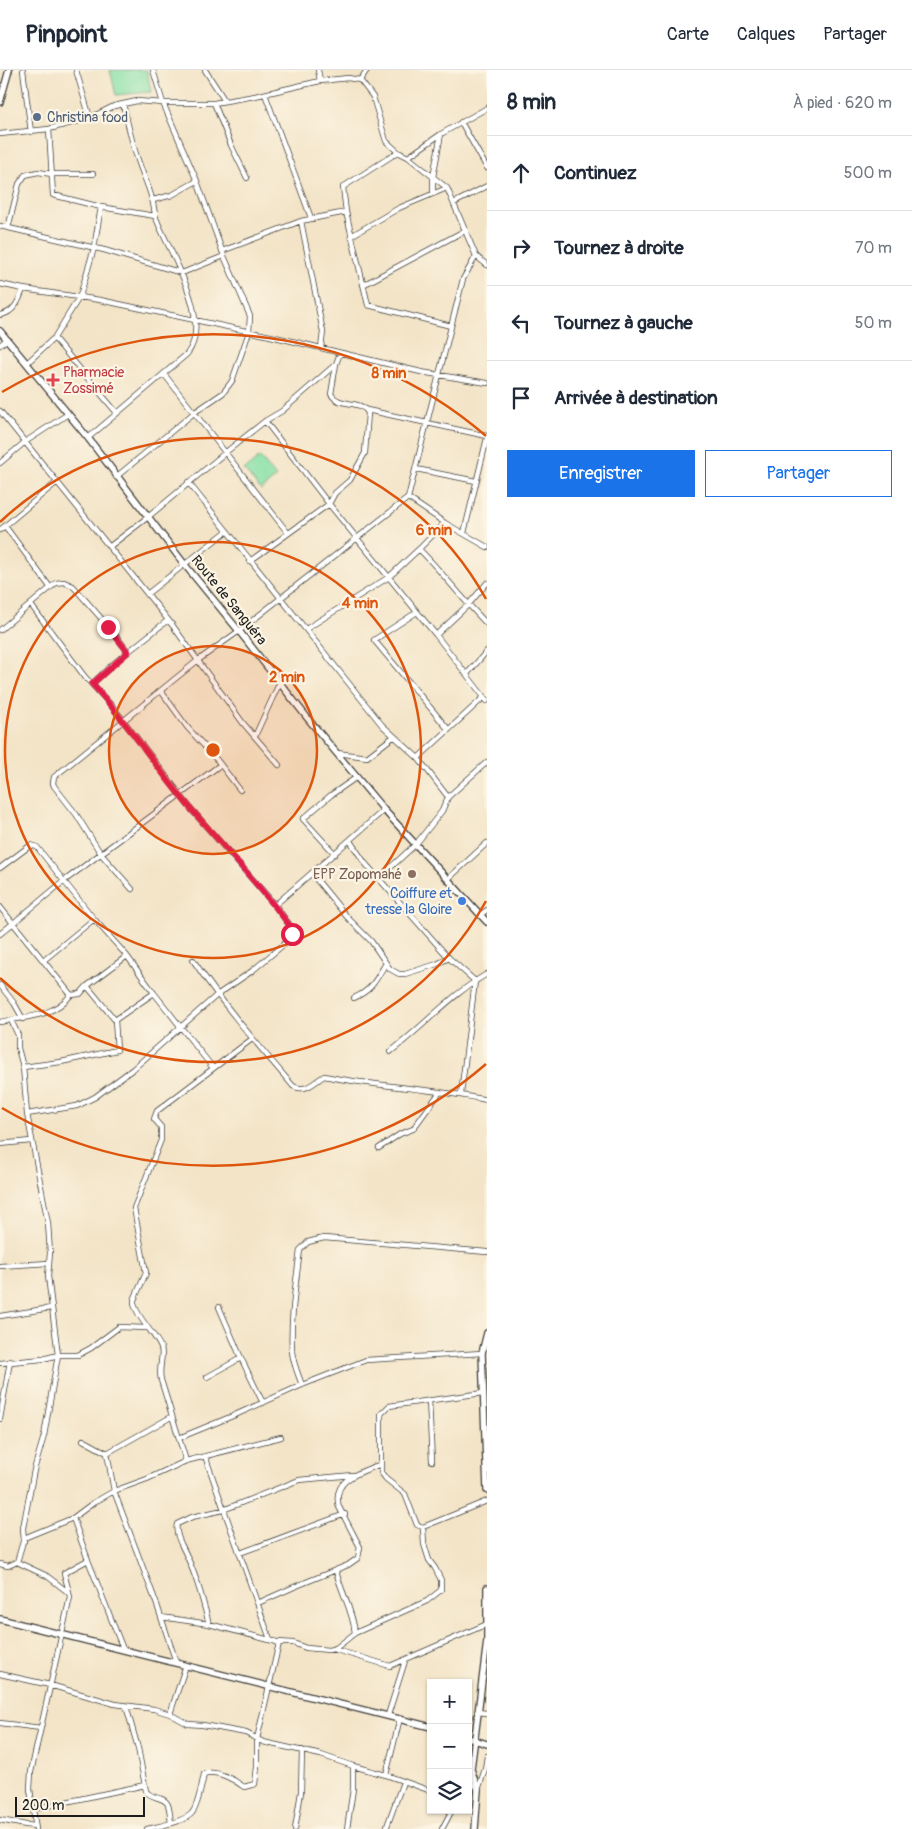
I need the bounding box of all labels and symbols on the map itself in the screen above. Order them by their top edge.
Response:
place label: Christina food [47,109,128,126]
marker: Christina food [31,111,43,123]
place label: Pharmacie Zossimé [63,364,124,397]
text: 8 min [371,364,407,383]
marker: Pharmacie Zossimé [47,374,59,386]
text: 6 min [416,521,453,540]
street label: Route de Sanguéra [188,552,270,648]
text: 4 min [342,594,379,613]
route end [97,616,120,639]
text: 2 min [269,668,305,687]
centre of rings [204,741,222,759]
place label: EPP Zopomahé [313,866,402,883]
marker: EPP Zopomahé [406,868,418,880]
place label: Coiffure et tresse la Gloire [364,885,452,918]
marker: Coiffure et tresse la Gloire [456,895,468,907]
route start [281,923,304,946]
scale bar [15,1794,145,1817]

